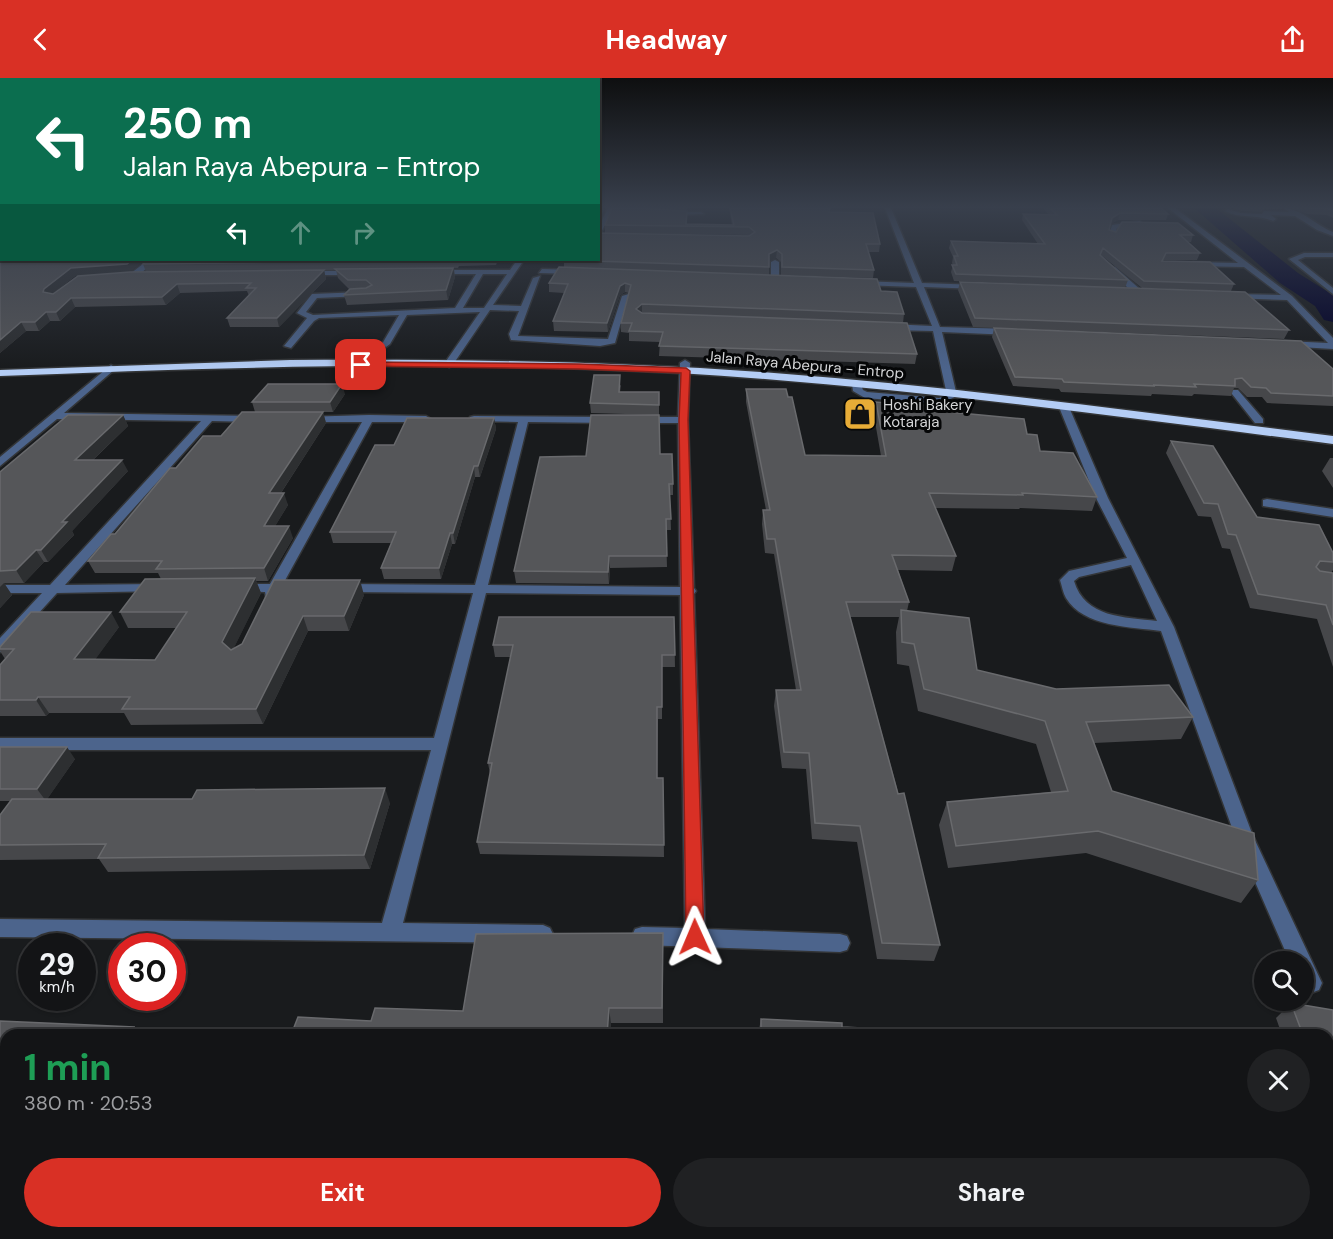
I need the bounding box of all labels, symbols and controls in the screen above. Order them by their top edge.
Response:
text: Headway [605,22,728,57]
icon: back [24,23,57,56]
icon: share [1276,23,1309,56]
text: 250 m [123,96,252,151]
icon: left [24,102,102,180]
text: Jalan Raya Abepura - Entrop [123,149,481,184]
icon: left [221,216,254,249]
icon: ahead [284,216,317,249]
icon: right [347,216,380,249]
pin [335,339,386,390]
street label: Jalan Raya Abepura - Entrop [705,346,905,384]
icon: arrive [344,348,377,381]
place label: Hoshi Bakery Kotaraja [883,395,973,432]
shop icon: Hoshi Bakery Kotaraja [842,396,878,432]
position arrow [663,905,727,969]
speed limit sign: 30 [108,933,186,1011]
text: 29 [39,945,75,984]
map controls [1254,951,1314,1011]
button: search [1254,951,1314,1011]
text: km/h [39,977,75,997]
text: 1 min [24,1044,112,1091]
button: close [1247,1049,1310,1112]
text: 380 m · 20:53 [24,1090,152,1116]
button: Exit [24,1158,661,1227]
button: Share [673,1158,1310,1227]

